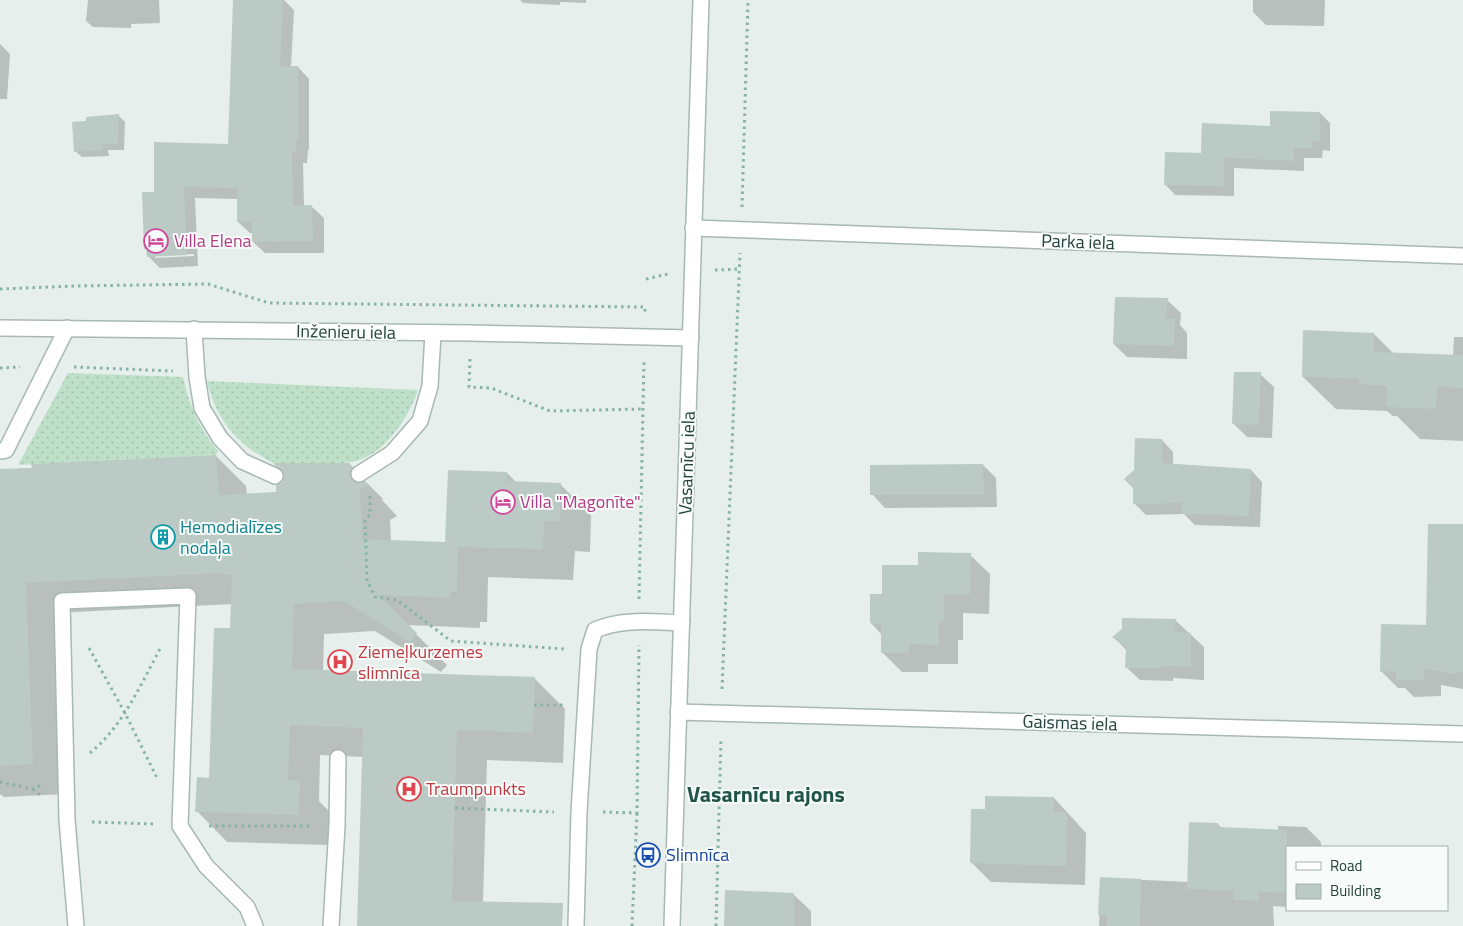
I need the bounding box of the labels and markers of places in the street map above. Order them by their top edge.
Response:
place label: Villa Elena [174,227,252,254]
hotel icon: Villa Elena [143,228,169,254]
place label: Villa "Magonīte" [520,488,641,515]
hotel icon: Villa "Magonīte" [490,489,516,515]
place label: Hemodialīzes nodaļa [180,513,282,561]
building icon: Hemodialīzes nodaļa [150,524,176,550]
place label: Ziemeļkurzemes slimnīca [358,638,483,686]
hospital icon: Ziemeļkurzemes slimnīca [327,649,353,675]
place label: Traumpunkts [426,775,526,802]
hospital icon: Traumpunkts [396,776,422,802]
place label: Slimnīca [666,841,729,868]
bus stop icon: Slimnīca [635,842,661,868]

